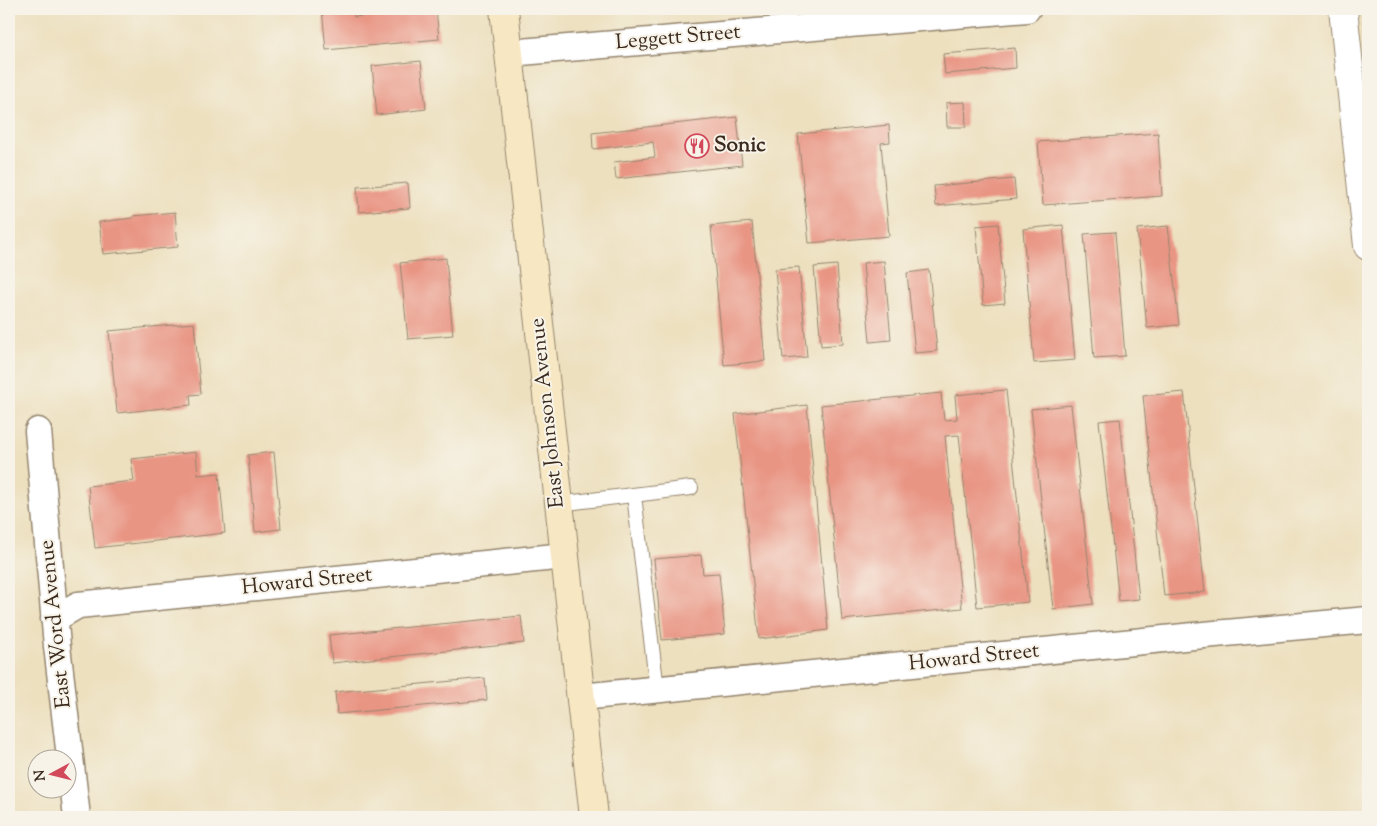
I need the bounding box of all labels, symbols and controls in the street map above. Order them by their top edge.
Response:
street label: Leggett Street [614,18,742,58]
place label: Sonic [714,131,766,161]
restaurant icon: Sonic [684,133,710,159]
street label: East Johnson Avenue [523,316,573,510]
street label: East Word Avenue [32,538,80,710]
street label: Howard Street [240,560,374,604]
street label: Howard Street [907,636,1041,680]
north arrow [28,748,78,798]
text: N [30,769,52,782]

